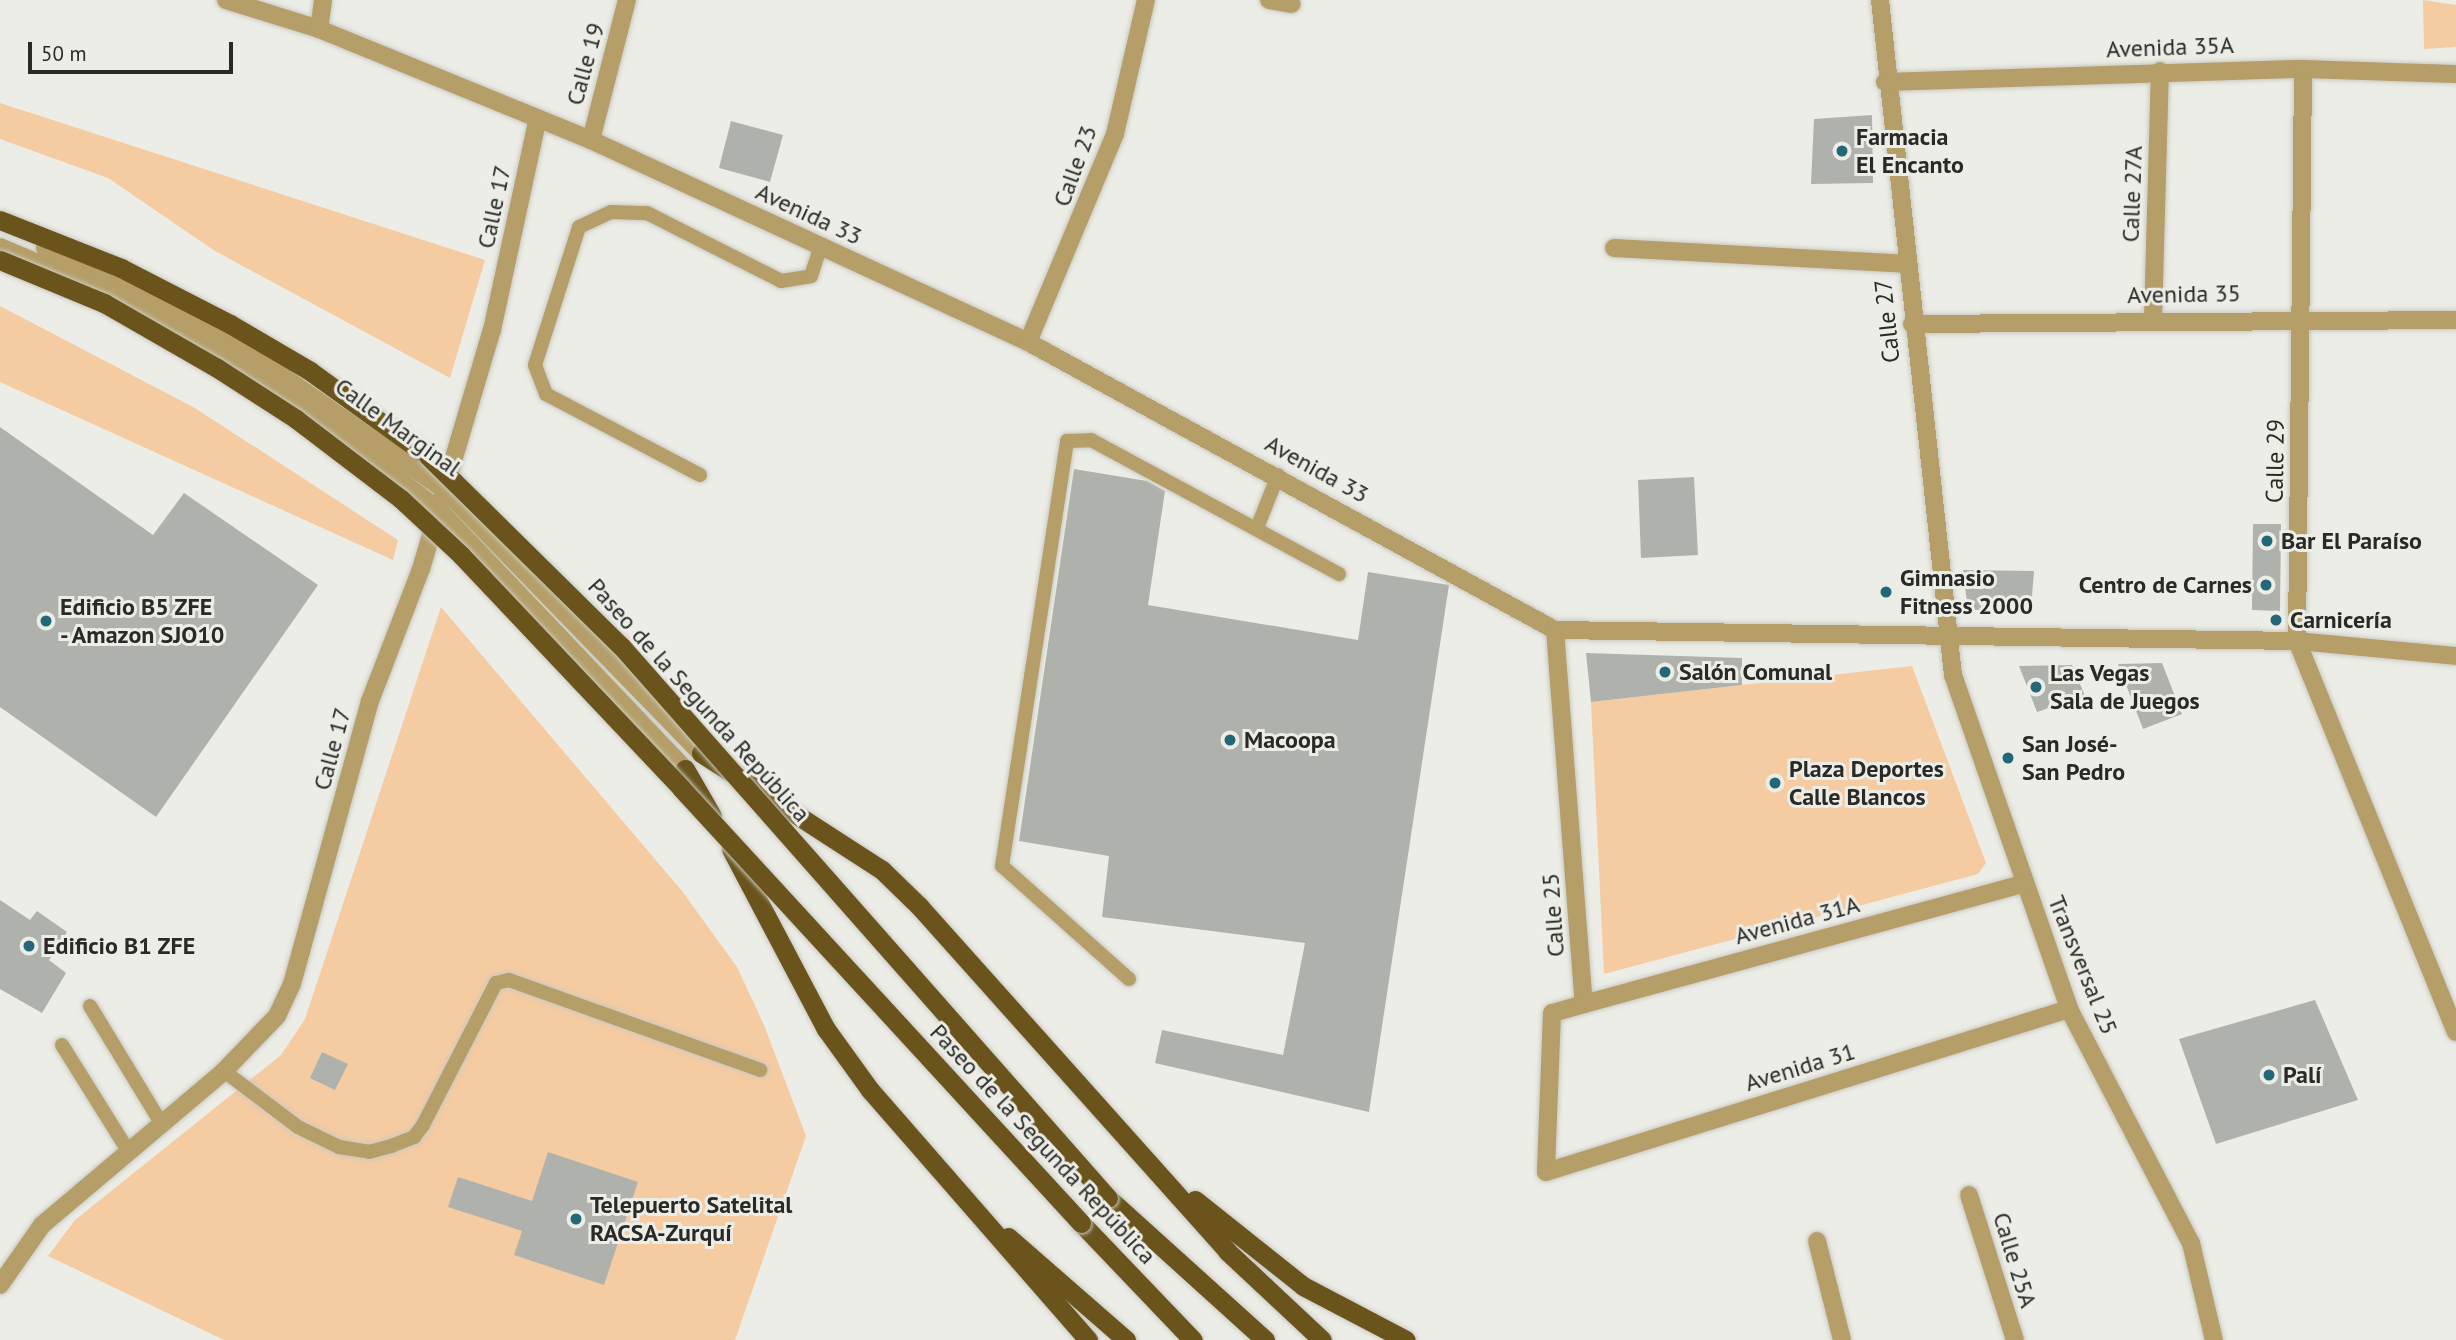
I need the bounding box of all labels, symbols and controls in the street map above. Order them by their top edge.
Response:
street label: Calle 19 [560,20,610,108]
scale bar [32,28,236,72]
street label: Avenida 35A [2106,30,2234,64]
text: 50 m [41,40,87,67]
street label: Calle 23 [1047,122,1103,210]
place label: Farmacia El Encanto [1856,123,1964,179]
marker: Farmacia El Encanto [1834,143,1850,159]
street label: Calle 27A [2116,145,2148,243]
street label: Calle 17 [471,163,517,251]
street label: Avenida 33 [751,177,867,251]
street label: Calle 27 [1868,278,1906,364]
street label: Avenida 35 [2127,279,2241,309]
street label: Calle Marginal [330,372,466,482]
street label: Calle 29 [2260,419,2290,503]
street label: Avenida 33 [1260,429,1374,509]
place label: Bar El Paraíso [2281,527,2422,555]
marker: Bar El Paraíso [2259,533,2275,549]
place label: Gimnasio Fitness 2000 [1900,564,2033,620]
place label: Centro de Carnes [2078,571,2252,599]
street label: Paseo de la Segunda República [582,572,816,828]
marker: Centro de Carnes [2258,577,2274,593]
marker: Gimnasio Fitness 2000 [1878,584,1894,600]
place label: Edificio B5 ZFE - Amazon SJO10 [60,593,227,649]
place label: Carnicería [2290,606,2392,634]
marker: Carnicería [2268,612,2284,628]
marker: Edificio B5 ZFE - Amazon SJO10 [38,613,54,629]
place label: Salón Comunal [1679,658,1832,686]
place label: Las Vegas Sala de Juegos [2050,659,2200,715]
marker: Salón Comunal [1657,664,1673,680]
marker: Las Vegas Sala de Juegos [2028,679,2044,695]
street label: Calle 17 [307,705,357,793]
place label: Macoopa [1244,726,1336,754]
place label: San José- San Pedro [2022,730,2125,786]
marker: Macoopa [1222,732,1238,748]
marker: San José- San Pedro [2000,750,2016,766]
place label: Plaza Deportes Calle Blancos [1789,755,1944,811]
marker: Plaza Deportes Calle Blancos [1767,775,1783,791]
street label: Calle 25 [1536,872,1570,958]
street label: Avenida 31A [1732,890,1862,950]
street label: Transversal 25 [2042,891,2124,1039]
place label: Edificio B1 ZFE [43,932,196,960]
marker: Edificio B1 ZFE [21,938,37,954]
street label: Paseo de la Segunda República [924,1018,1162,1270]
street label: Avenida 31 [1741,1037,1859,1097]
place label: Palí [2283,1061,2321,1089]
marker: Palí [2261,1067,2277,1083]
place label: Telepuerto Satelital RACSA-Zurquí [590,1191,792,1247]
street label: Calle 25A [1987,1209,2043,1311]
marker: Telepuerto Satelital RACSA-Zurquí [568,1211,584,1227]

